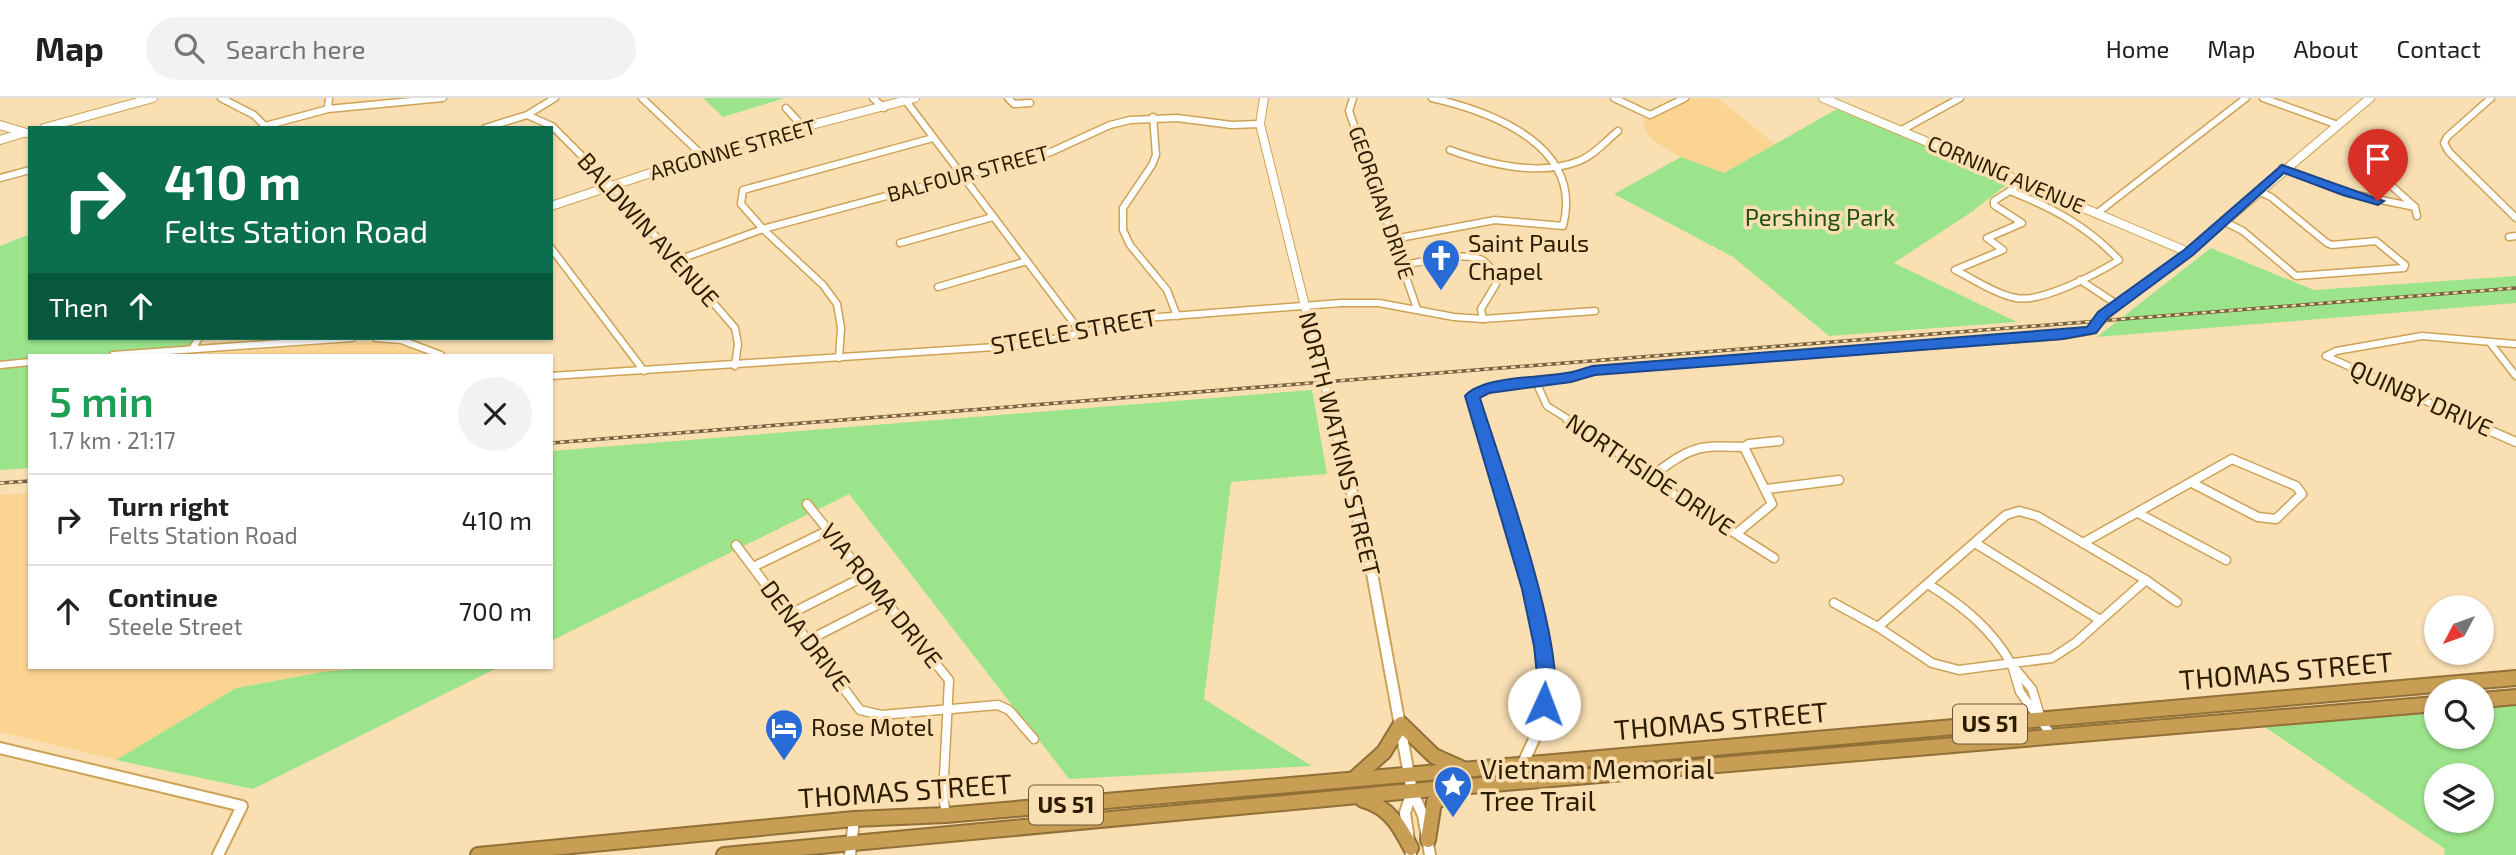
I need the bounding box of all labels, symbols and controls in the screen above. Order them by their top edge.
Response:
search box [146,17,636,80]
text: Map [35,28,104,68]
icon: search [170,29,208,67]
text: Search here [226,33,365,64]
text: Home [2106,34,2169,63]
text: Map [2207,34,2255,63]
text: About [2293,34,2359,63]
text: Contact [2397,34,2481,63]
street label: ARGONNE STREET [646,113,819,184]
street label: GEORGIAN DRIVE [1345,123,1420,282]
street label: CORNING AVENUE [1924,129,2089,218]
pin [2348,129,2408,201]
street label: BALFOUR STREET [884,139,1051,206]
icon: arrive [2359,140,2397,178]
street label: BALDWIN AVENUE [572,146,726,312]
text: 410 m [164,151,301,210]
icon: right [49,154,140,245]
park label: Pershing Park [1745,202,1895,231]
text: Felts Station Road [164,211,428,249]
place label: Saint Pauls Chapel [1468,228,1589,285]
church icon: Saint Pauls Chapel [1420,237,1462,292]
icon: ahead [122,287,160,325]
text: Then [49,291,108,322]
street label: STEELE STREET [988,302,1159,359]
street label: NORTH WATKINS STREET [1294,308,1387,579]
street label: QUINBY DRIVE [2346,353,2498,442]
text: 5 min [49,375,154,425]
button: close [458,377,532,451]
street label: NORTHSIDE DRIVE [1561,407,1741,541]
text: 1.7 km · 21:17 [49,426,175,454]
text: Turn right [108,490,229,521]
icon: right [49,501,87,539]
text: 410 m [461,504,532,535]
street label: VIA ROMA DRIVE [815,517,949,673]
text: Felts Station Road [108,521,298,549]
street label: DENA DRIVE [755,574,857,696]
text: Continue [108,581,218,612]
icon: ahead [49,592,87,630]
text: 700 m [459,595,532,626]
north arrow [2424,595,2494,665]
map controls [2424,595,2494,833]
text: Steele Street [108,612,242,640]
street label: THOMAS STREET [2178,644,2394,696]
position arrow [1507,667,1581,741]
button: search [2424,679,2494,749]
street label: THOMAS STREET [1613,694,1829,746]
road number: US 51 [1953,704,2027,744]
hotel icon: Rose Motel [763,707,805,762]
place label: Rose Motel [811,712,934,741]
place label: Vietnam Memorial Tree Trail [1480,751,1715,817]
button: layers [2424,763,2494,833]
place icon: Vietnam Memorial Tree Trail [1432,764,1474,819]
street label: THOMAS STREET [797,766,1013,814]
road number: US 51 [1029,786,1103,824]

